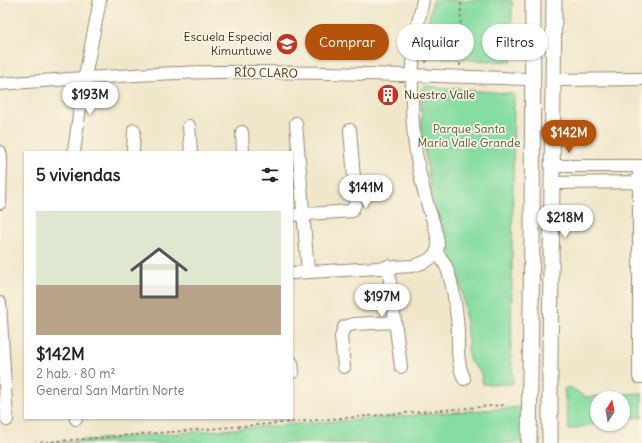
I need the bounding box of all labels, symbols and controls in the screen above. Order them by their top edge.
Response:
chip: Comprar [305,24,389,60]
chip: Alquilar [397,24,474,60]
chip: Filtros [482,24,548,60]
place label: Escuela Especial Kimuntuwe [183,29,272,58]
school or university icon: Escuela Especial Kimuntuwe [274,31,300,57]
street label: RÍO CLARO [234,64,298,81]
pin: $193M [62,82,118,116]
building icon: Nuestro Valle [375,82,401,108]
text: $193M [71,86,109,103]
place label: Nuestro Valle [404,87,475,102]
pin: $142M [541,120,597,154]
park label: Parque Santa María Valle Grande [417,121,521,150]
text: $142M [550,124,588,141]
text: 5 viviendas [36,164,120,186]
icon: filters [259,164,281,186]
pin: $141M [338,175,394,209]
text: $141M [348,179,384,196]
pin: $218M [537,205,593,239]
text: $218M [546,209,584,226]
icon: home [123,237,195,309]
pin: $197M [354,284,410,318]
text: $197M [364,288,400,305]
text: $142M [36,343,85,365]
text: 2 hab. · 80 m² [36,365,115,382]
text: General San Martín Norte [36,382,185,399]
north arrow [590,391,630,431]
map controls [590,391,630,431]

